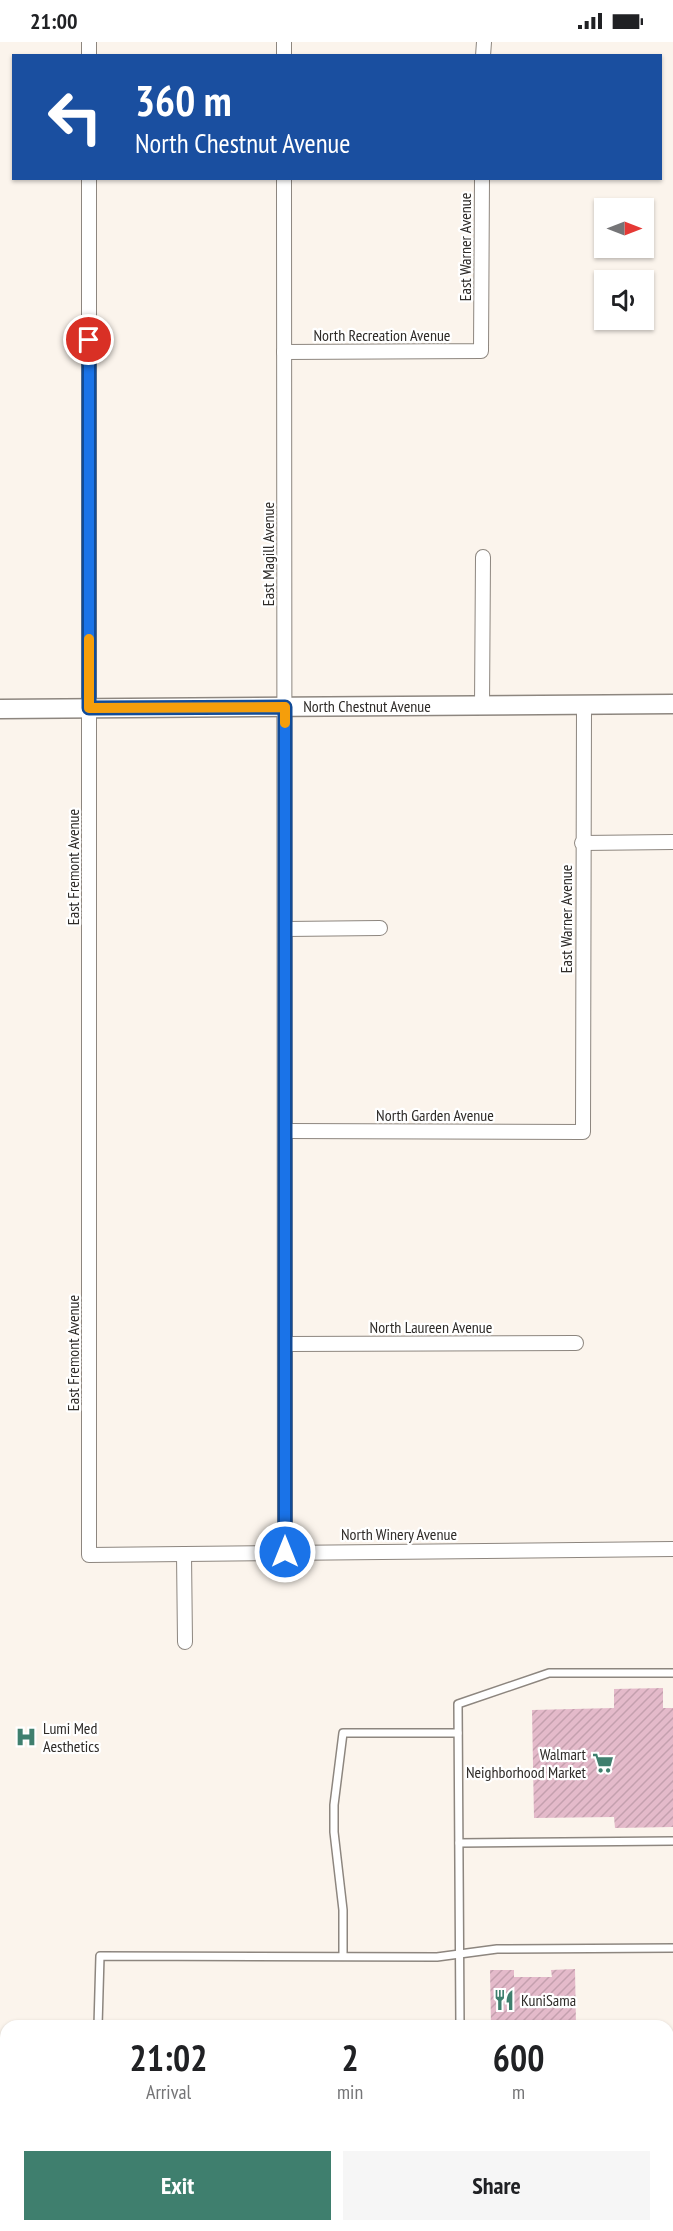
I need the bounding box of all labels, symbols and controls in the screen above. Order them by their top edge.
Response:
text: 21:00 [30,7,78,35]
text: 360 m [135,73,232,128]
icon: left [36,78,114,156]
text: North Chestnut Avenue [135,126,351,160]
street label: East Warner Avenue [455,193,475,301]
north arrow [594,198,654,258]
map controls [594,198,654,330]
button: sound [594,270,654,330]
pin [63,314,114,365]
icon: arrive [72,323,105,356]
street label: North Recreation Avenue [314,325,450,345]
street label: East Magill Avenue [258,502,278,606]
street label: North Chestnut Avenue [303,696,431,716]
street label: East Fremont Avenue [63,809,83,925]
street label: East Warner Avenue [556,865,576,973]
street label: North Garden Avenue [376,1105,494,1125]
street label: East Fremont Avenue [63,1295,83,1411]
street label: North Laureen Avenue [370,1317,492,1337]
position arrow [253,1520,317,1584]
street label: North Winery Avenue [341,1524,457,1544]
place label: Lumi Med Aesthetics [43,1718,99,1756]
hospital icon: Lumi Med Aesthetics [14,1725,38,1749]
place label: Walmart Neighborhood Market [466,1744,587,1782]
supermarket icon: Walmart Neighborhood Market [591,1751,615,1775]
restaurant icon: KuniSama [492,1988,516,2012]
place label: KuniSama [521,1990,576,2010]
text: 21:02 [130,2034,207,2081]
text: 2 [341,2034,359,2081]
text: 600 [493,2034,544,2081]
text: Arrival [146,2079,191,2105]
text: min [337,2079,363,2105]
text: m [512,2079,525,2105]
button: Exit [24,2151,331,2220]
button: Share [343,2151,650,2220]

